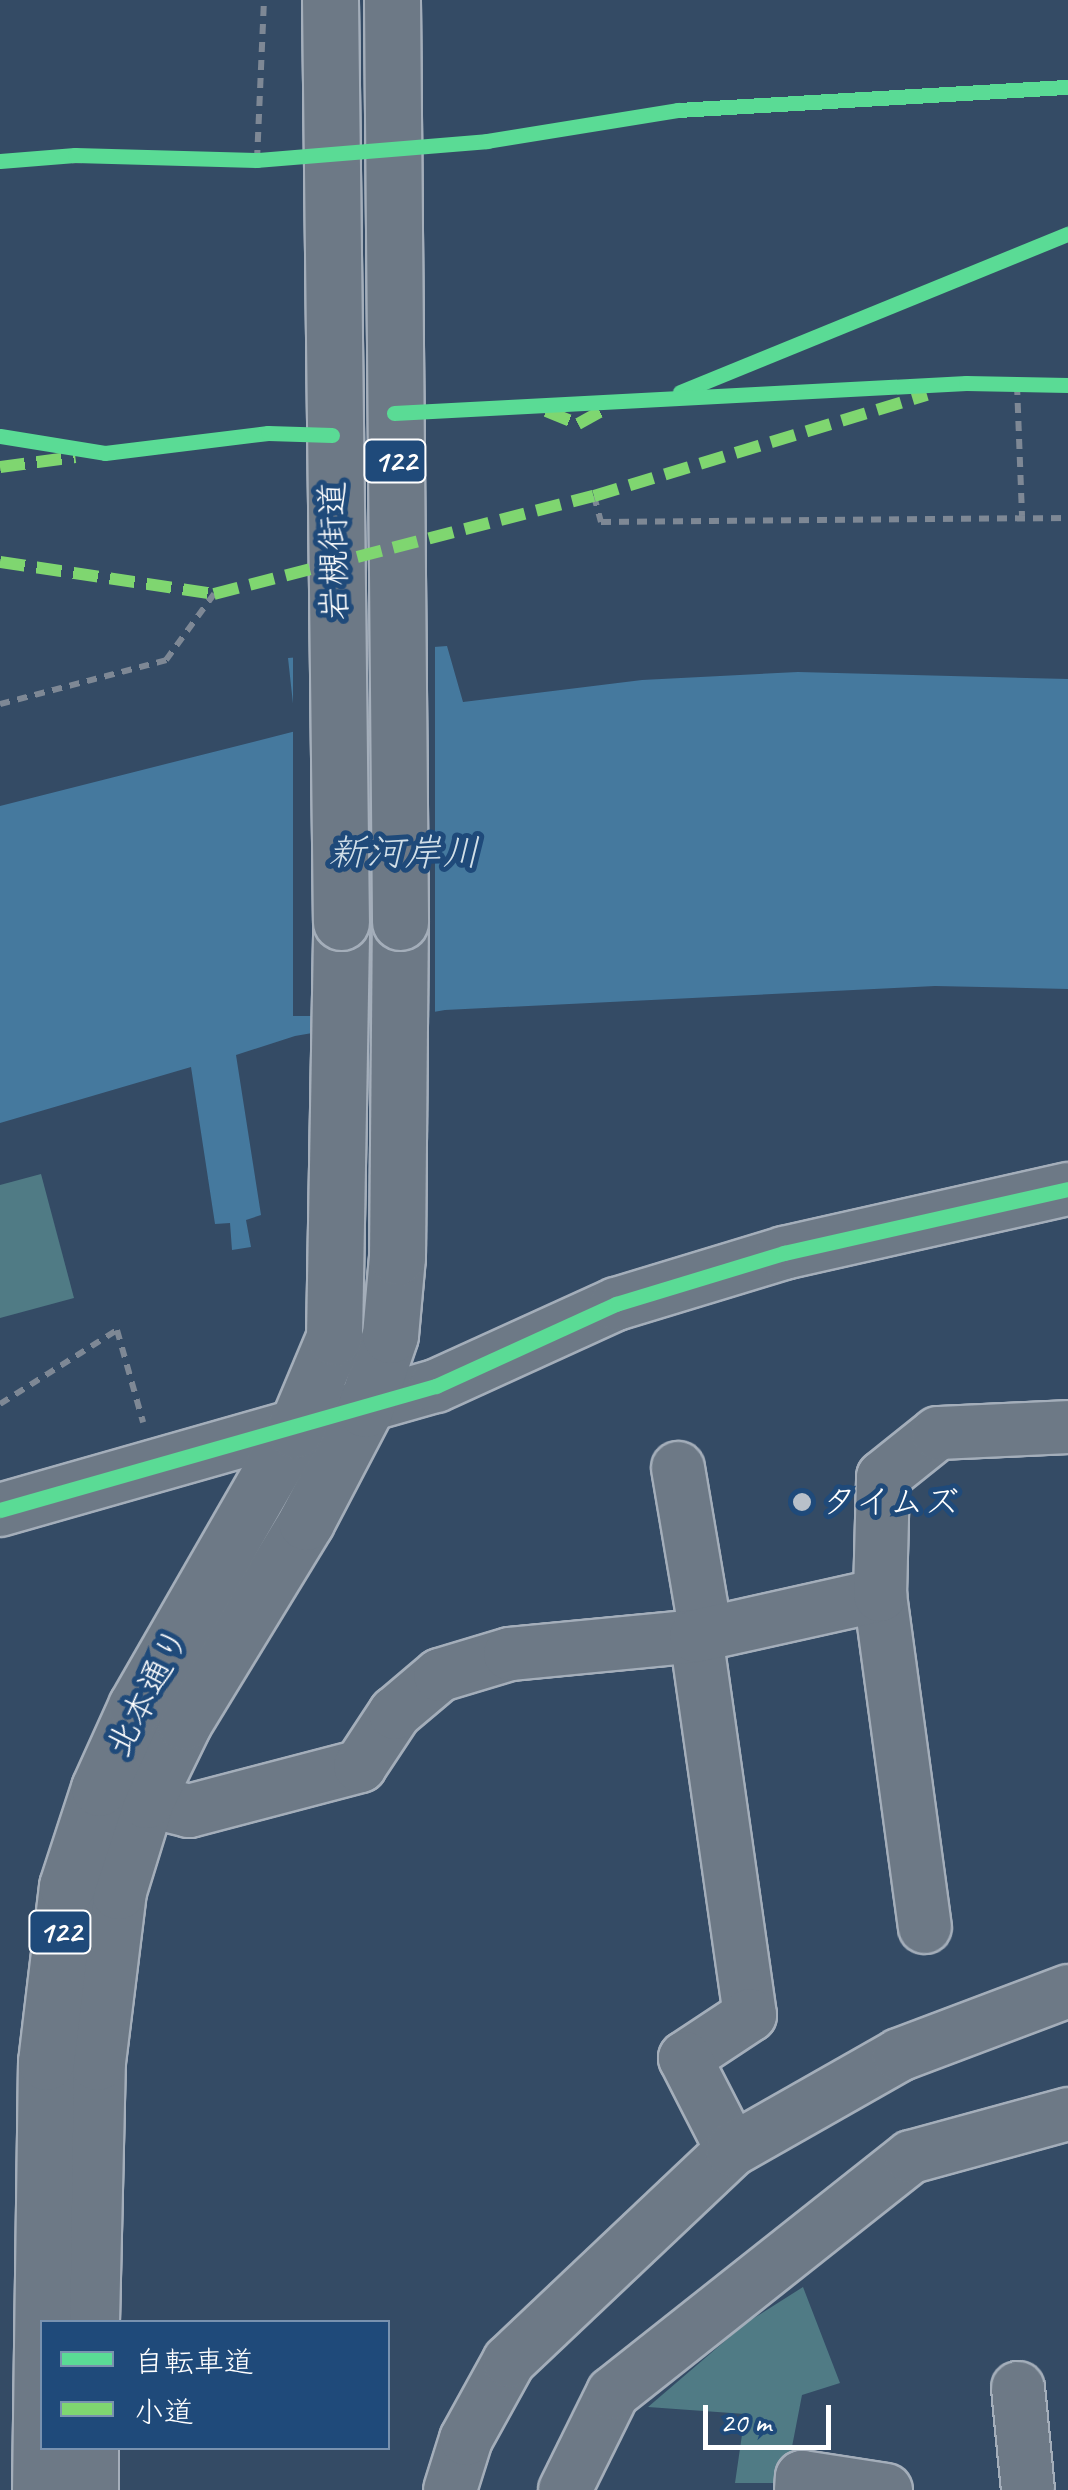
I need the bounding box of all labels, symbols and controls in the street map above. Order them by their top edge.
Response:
road number: 122 [362,434,428,488]
street label: 岩槻街道 [312,481,356,621]
water label: 新河岸川 [328,830,480,876]
place label: タイムズ [822,1481,962,1523]
marker: タイムズ [791,1491,813,1513]
street label: 北本通り [98,1620,198,1764]
road number: 122 [28,1905,92,1959]
legend [40,2320,390,2450]
text: 自転車道 [134,2343,254,2381]
scale bar [708,2385,836,2447]
text: 小道 [134,2393,194,2431]
text: 20 m [720,2403,771,2441]

